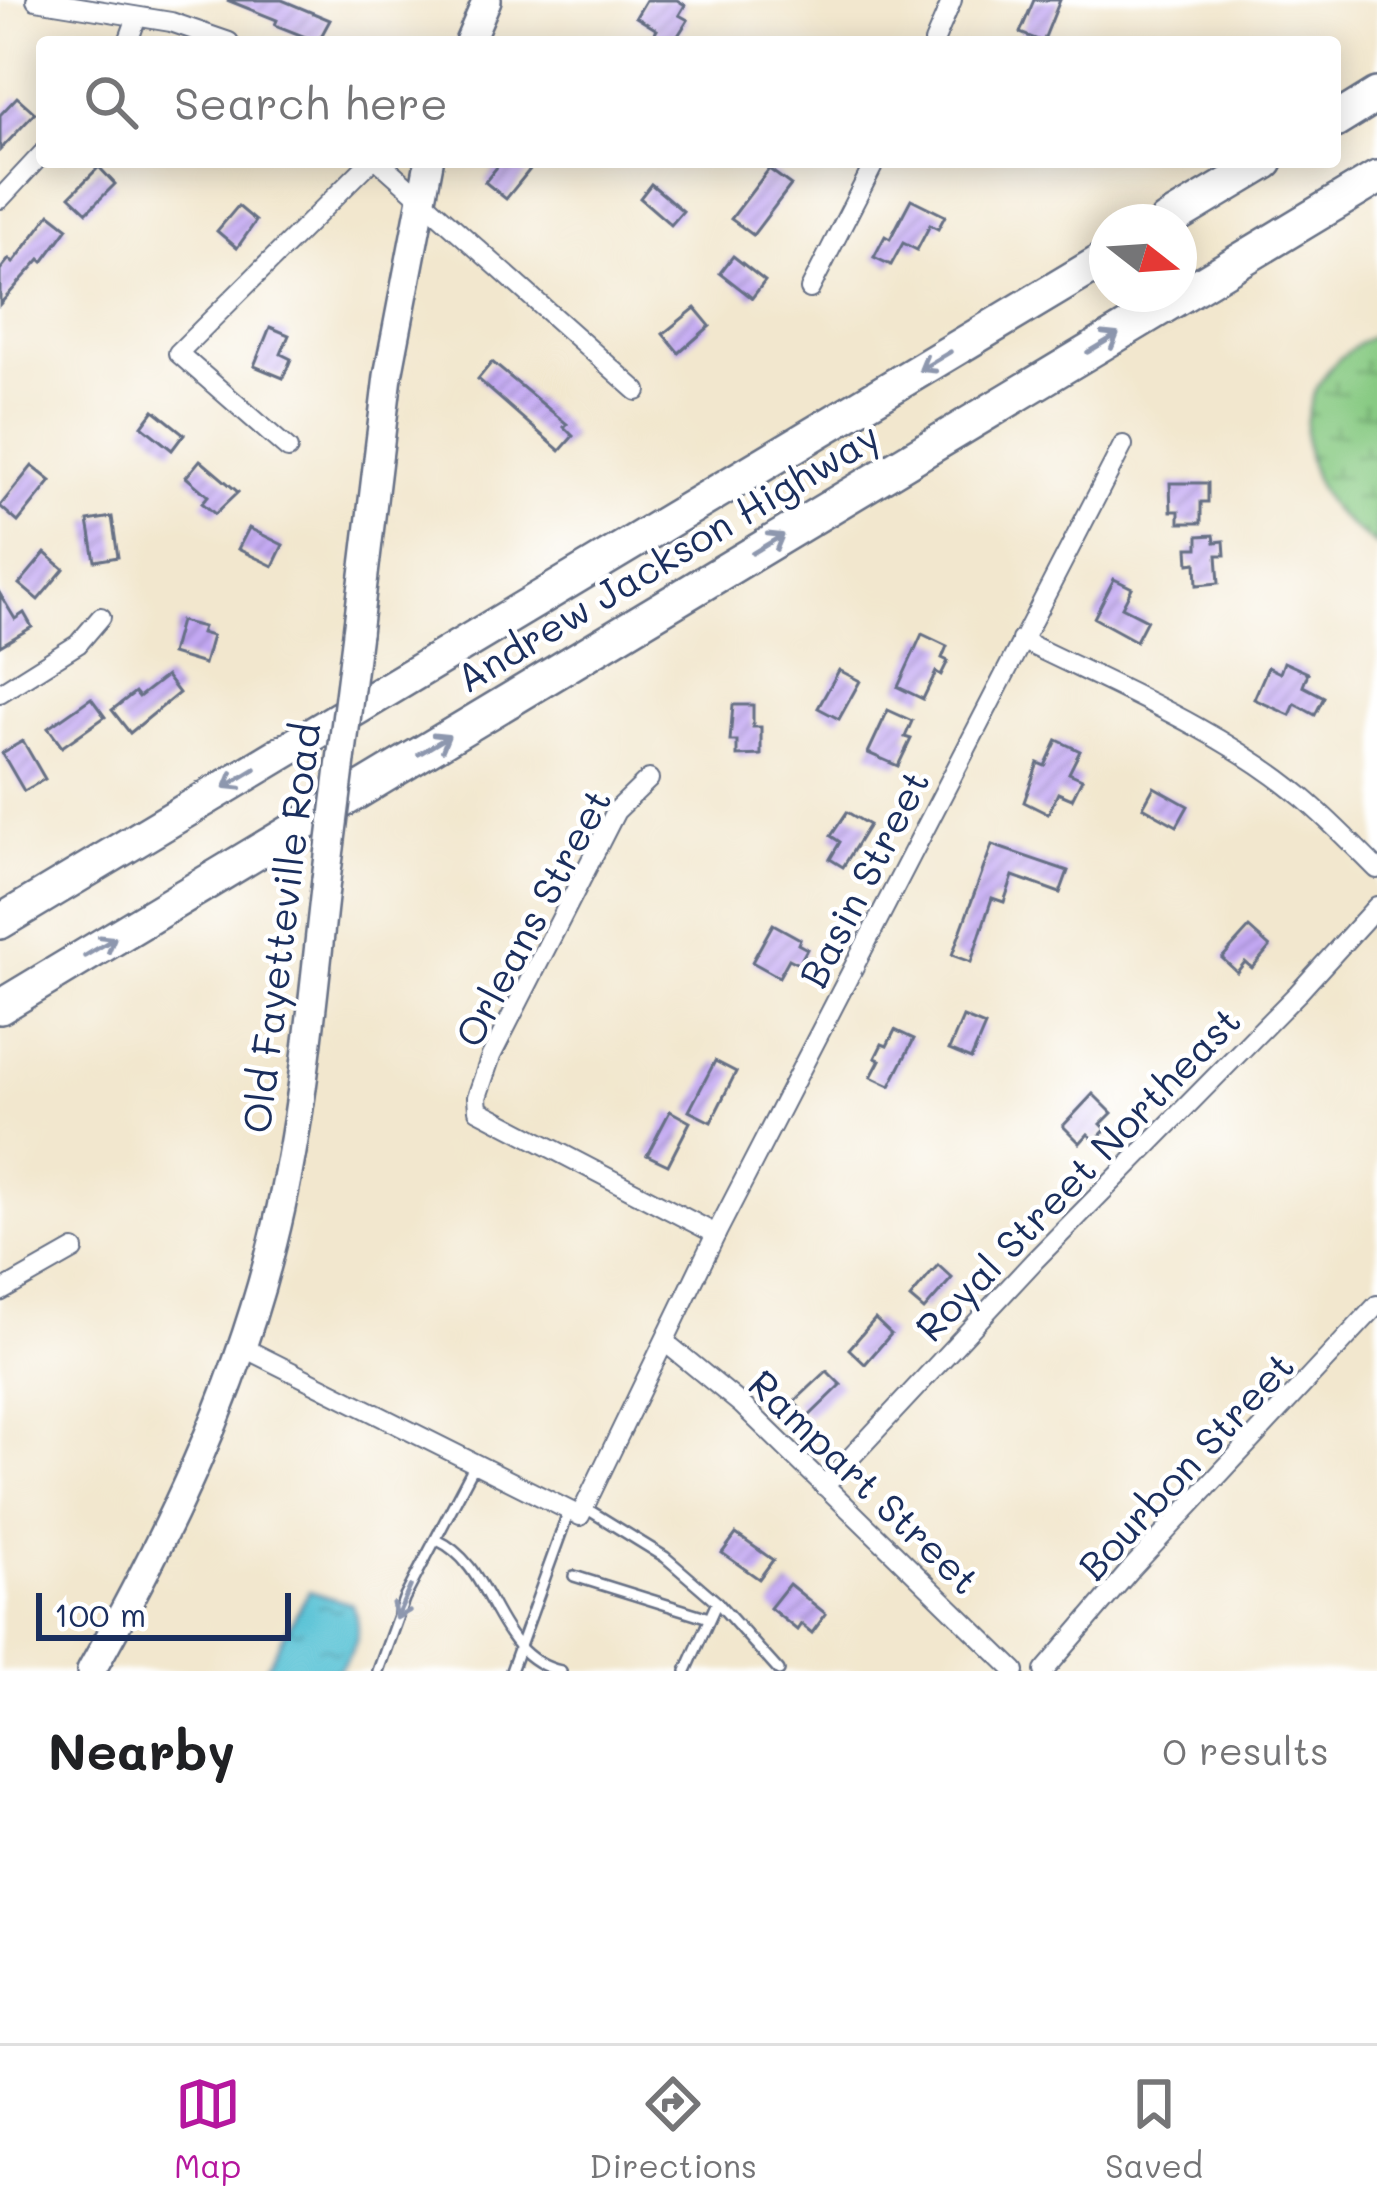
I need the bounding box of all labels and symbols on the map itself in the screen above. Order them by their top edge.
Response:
north arrow [1089,204,1197,312]
one-way arrow [1085,331,1119,355]
one-way arrow [919,349,953,373]
street label: Andrew Jackson Highway [446,409,888,704]
one-way arrow [750,532,784,556]
street label: Old Fayetteville Road [230,720,330,1136]
one-way arrow [416,733,450,757]
street label: Basin Street [786,761,940,995]
one-way arrow [224,766,258,790]
street label: Orleans Street [442,779,622,1055]
one-way arrow [82,934,117,958]
street label: Royal Street Northeast [903,995,1251,1351]
street label: Bourbon Street [1066,1340,1304,1590]
street label: Rampart Street [739,1358,991,1604]
one-way arrow [391,1584,413,1620]
scale bar [36,1587,291,1640]

